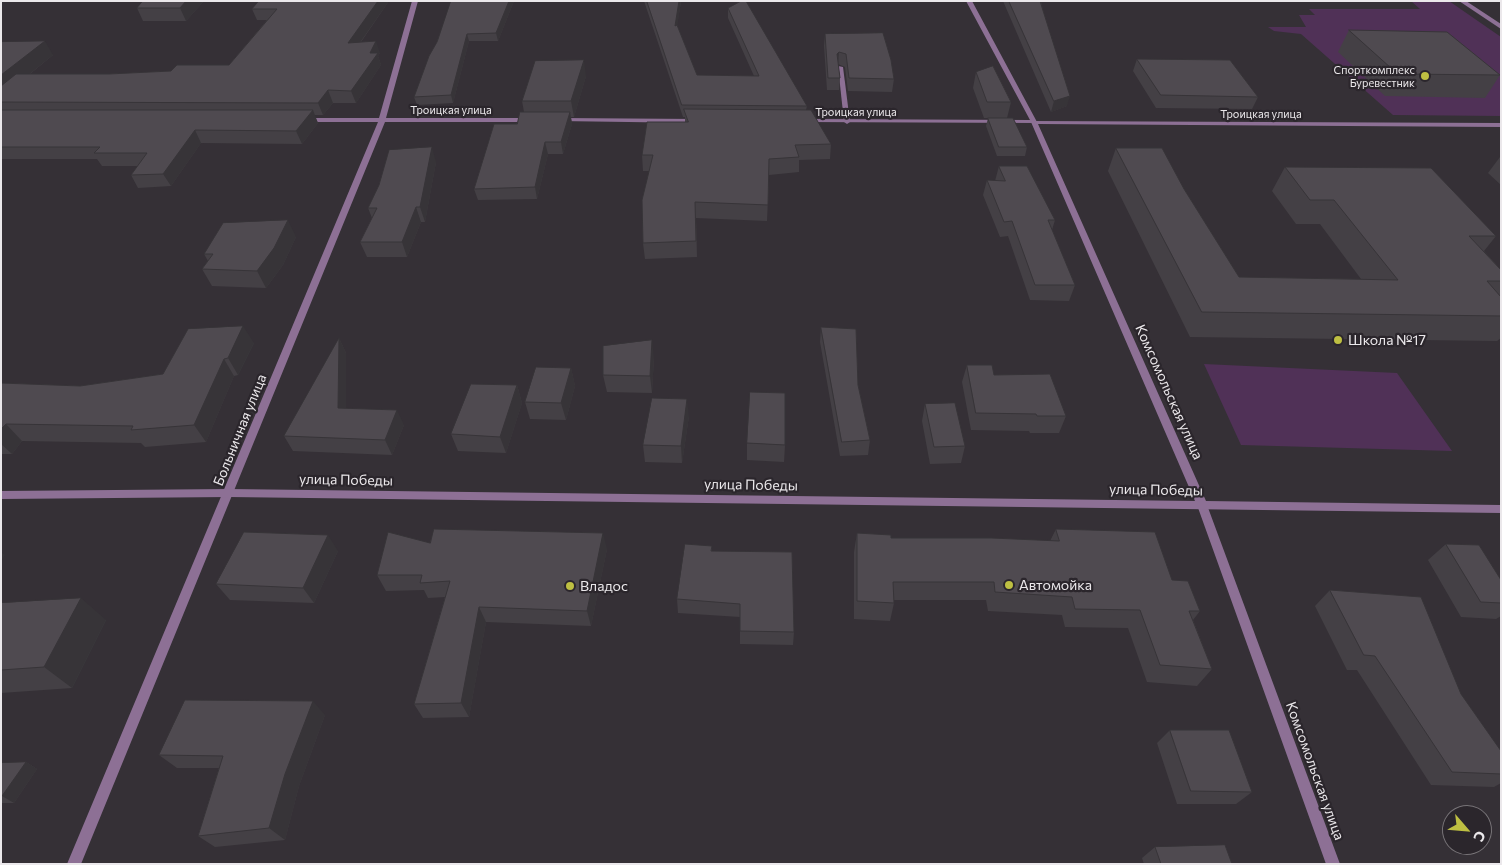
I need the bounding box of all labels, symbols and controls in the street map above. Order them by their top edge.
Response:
place label: Cпорткомплекс Буревестник [1334,63,1415,89]
marker: Cпорткомплекс Буревестник [1419,70,1431,82]
street label: Троицкая улица [410,103,492,117]
street label: Троицкая улица [815,105,897,119]
street label: Троицкая улица [1220,107,1302,121]
street label: Комсомольская улица [1132,322,1206,462]
place label: Школа №17 [1348,332,1426,348]
marker: Школа №17 [1332,334,1344,346]
street label: Больничная улица [210,372,270,488]
street label: улица Победы [299,471,393,489]
street label: улица Победы [704,476,798,494]
street label: улица Победы [1109,481,1203,499]
place label: Автомойка [1019,577,1092,593]
place label: Владос [580,578,628,594]
marker: Автомойка [1003,579,1015,591]
marker: Владос [564,580,576,592]
street label: Комсомольская улица [1282,700,1348,842]
north arrow [1442,805,1492,855]
text: С [1470,828,1490,845]

